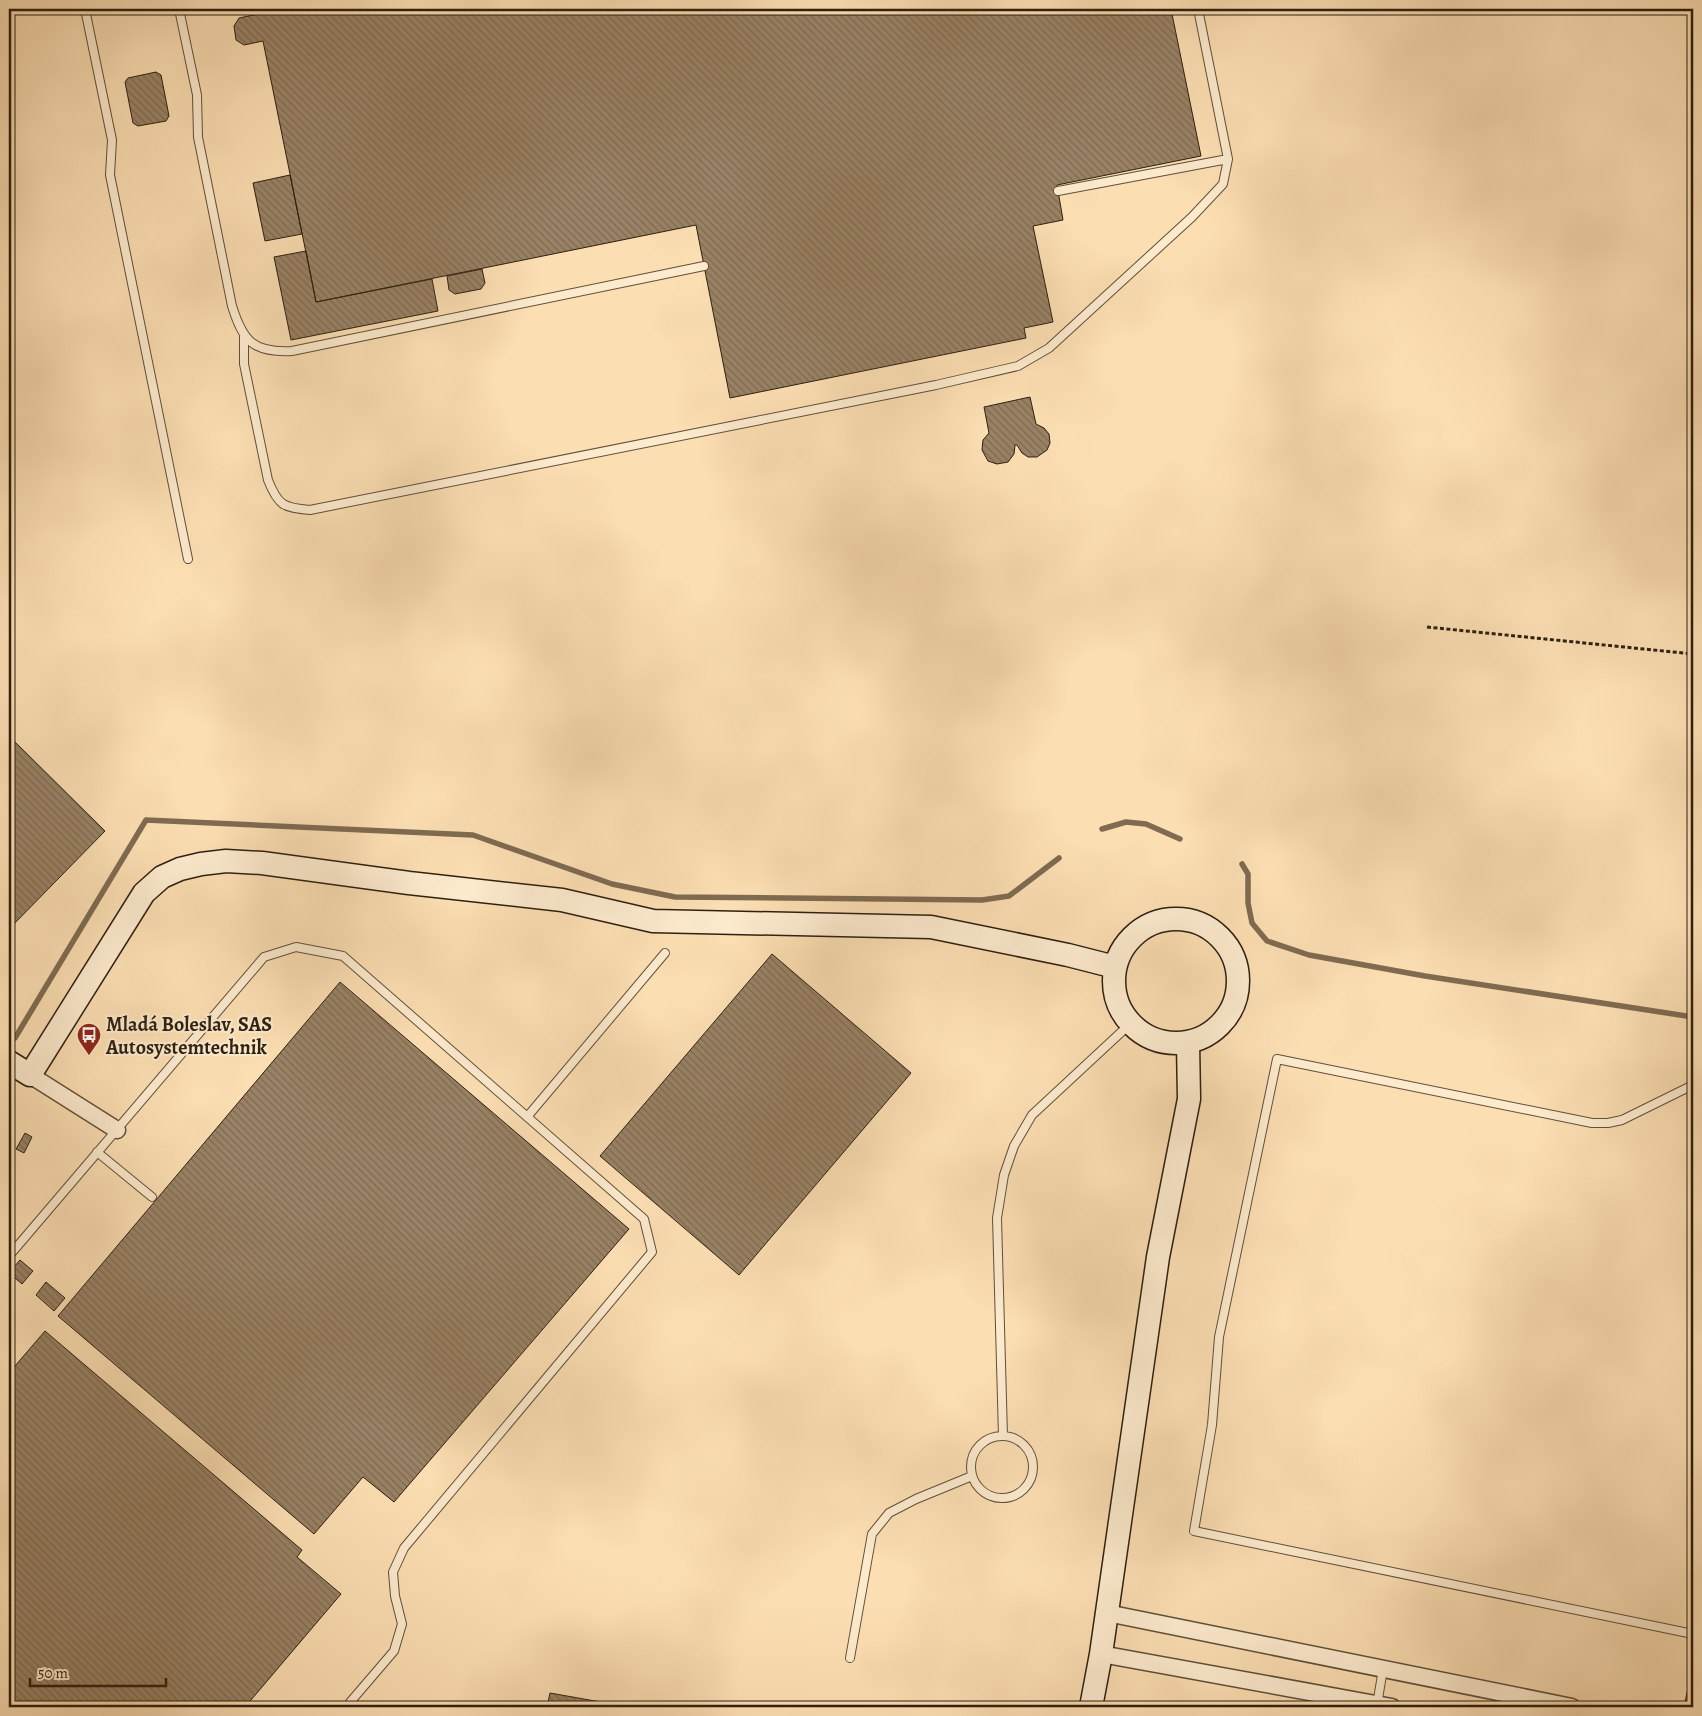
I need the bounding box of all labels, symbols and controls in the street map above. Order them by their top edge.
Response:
place label: Mladá Boleslav, SAS Autosystemtechnik [105,1011,272,1061]
bus stop icon: Mladá Boleslav, SAS Autosystemtechnik [76,1022,102,1056]
scale bar [30,1656,166,1688]
text: 50 m [38,1663,68,1683]

